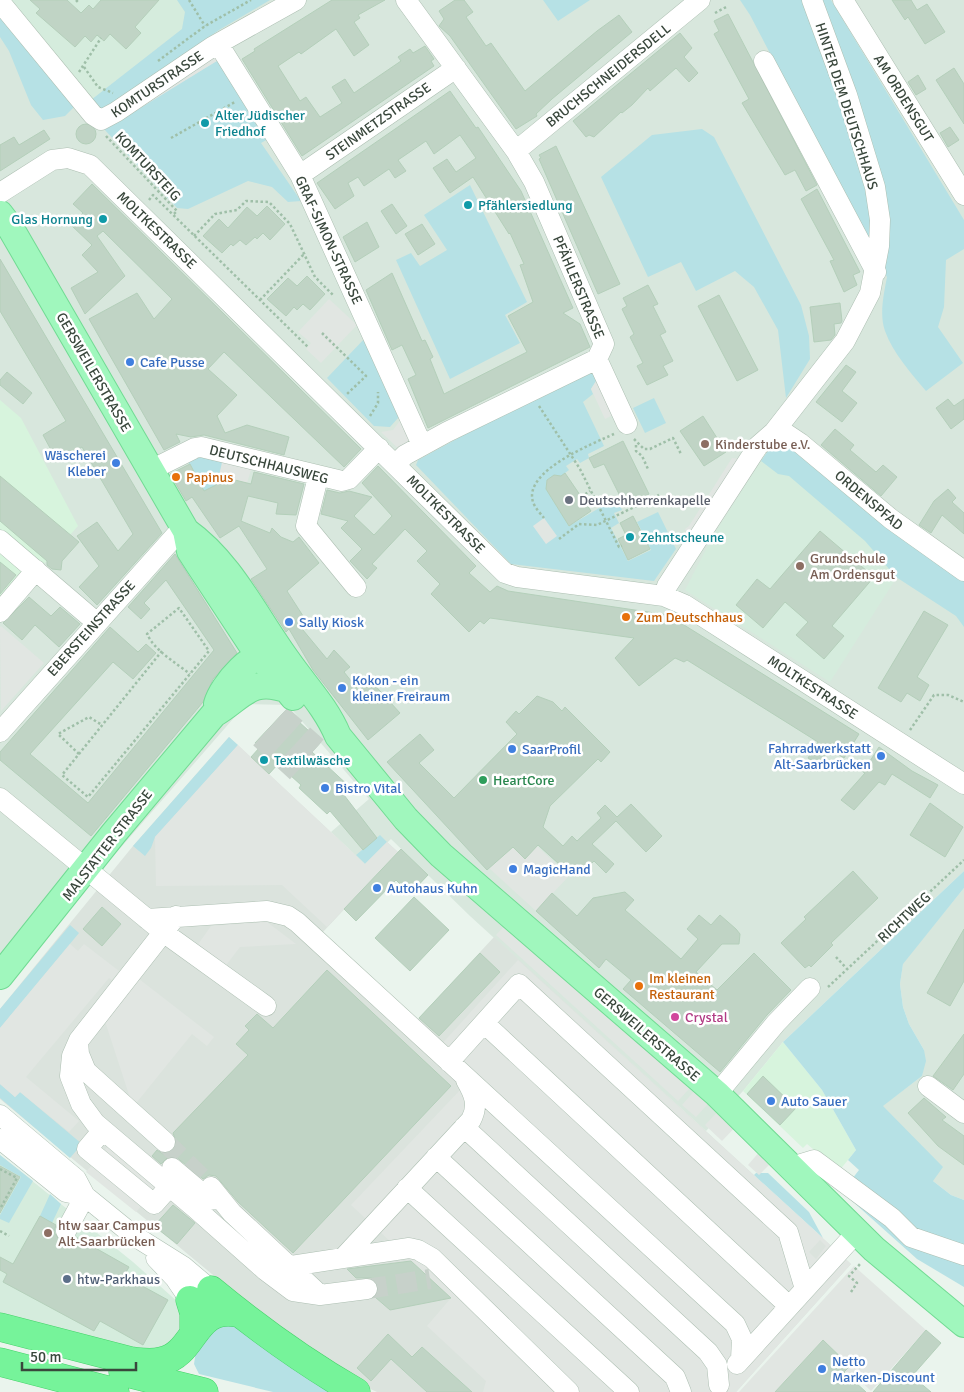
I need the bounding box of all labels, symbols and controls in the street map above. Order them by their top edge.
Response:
street label: BRUCHSCHNEIDERSDELL [543,20,674,131]
street label: HINTER DEM DEUTSCHHAUS [811,21,882,192]
street label: KOMTURSTRASSE [108,47,207,122]
street label: AM ORDENSGUT [870,51,937,145]
street label: STEINMETZSTRASSE [322,79,434,164]
place label: Alter Jüdischer Friedhof [215,107,306,140]
marker: Alter Jüdischer Friedhof [199,117,211,129]
street label: KOMTURSTEIG [111,128,184,205]
street label: GRAF-SIMON-STRASSE [291,173,366,307]
street label: MOLTKESTRASSE [113,188,200,273]
place label: Pfählersiedlung [478,197,573,214]
marker: Pfählersiedlung [462,199,474,211]
place label: Glas Hornung [11,211,93,228]
marker: Glas Hornung [97,213,109,225]
street label: PFÄHLERSTRASSE [549,233,608,341]
street label: GERSWEILERSTRASSE [52,310,135,435]
place label: Cafe Pusse [140,354,205,371]
marker: Cafe Pusse [124,356,136,368]
place label: Kinderstube e.V. [715,436,810,453]
marker: Kinderstube e.V. [699,438,711,450]
street label: DEUTSCHHAUSWEG [208,441,330,488]
place label: Wäscherei Kleber [44,447,107,480]
marker: Wäscherei Kleber [110,457,122,469]
street label: ORDENSPFAD [831,467,906,534]
place label: Papinus [186,469,233,486]
marker: Papinus [170,471,182,483]
street label: MOLTKESTRASSE [403,472,489,557]
place label: Deutschherrenkapelle [579,492,711,509]
marker: Deutschherrenkapelle [563,494,575,506]
place label: Zehntscheune [640,529,724,546]
marker: Zehntscheune [624,531,636,543]
place label: Grundschule Am Ordensgut [810,550,895,583]
marker: Grundschule Am Ordensgut [794,560,806,572]
street label: EBERSTEINSTRASSE [44,577,139,680]
place label: Zum Deutschhaus [636,609,743,626]
marker: Zum Deutschhaus [620,611,632,623]
place label: Sally Kiosk [299,614,364,631]
marker: Sally Kiosk [283,616,295,628]
street label: MOLTKESTRASSE [764,652,861,723]
place label: Kokon - ein kleiner Freiraum [352,672,450,705]
marker: Kokon - ein kleiner Freiraum [336,682,348,694]
place label: Fahrradwerkstatt Alt-Saarbrücken [768,740,871,773]
place label: SaarProfil [522,741,581,758]
marker: SaarProfil [506,743,518,755]
marker: Fahrradwerkstatt Alt-Saarbrücken [875,750,887,762]
place label: Textilwäsche [274,752,350,769]
marker: Textilwäsche [258,754,270,766]
place label: HeartCore [493,772,554,789]
marker: HeartCore [477,774,489,786]
place label: Bistro Vital [335,780,401,797]
marker: Bistro Vital [319,782,331,794]
street label: MALSTATTER STRASSE [59,786,156,904]
place label: MagicHand [523,861,591,878]
marker: MagicHand [507,863,519,875]
place label: Autohaus Kuhn [387,880,478,897]
marker: Autohaus Kuhn [371,882,383,894]
street label: RICHTWEG [874,889,934,946]
place label: Im kleinen Restaurant [649,970,715,1003]
marker: Im kleinen Restaurant [633,980,645,992]
street label: GERSWEILERSTRASSE [590,984,703,1085]
place label: Crystal [685,1009,728,1026]
marker: Crystal [669,1011,681,1023]
place label: Auto Sauer [781,1093,848,1110]
marker: Auto Sauer [765,1095,777,1107]
place label: htw saar Campus Alt-Saarbrücken [58,1217,160,1250]
marker: htw saar Campus Alt-Saarbrücken [42,1227,54,1239]
place label: htw-Parkhaus [77,1271,160,1288]
marker: htw-Parkhaus [61,1273,73,1285]
scale bar [22,1340,136,1372]
text: 50 m [30,1348,61,1366]
place label: Netto Marken-Discount [832,1353,935,1386]
marker: Netto Marken-Discount [816,1363,828,1375]

